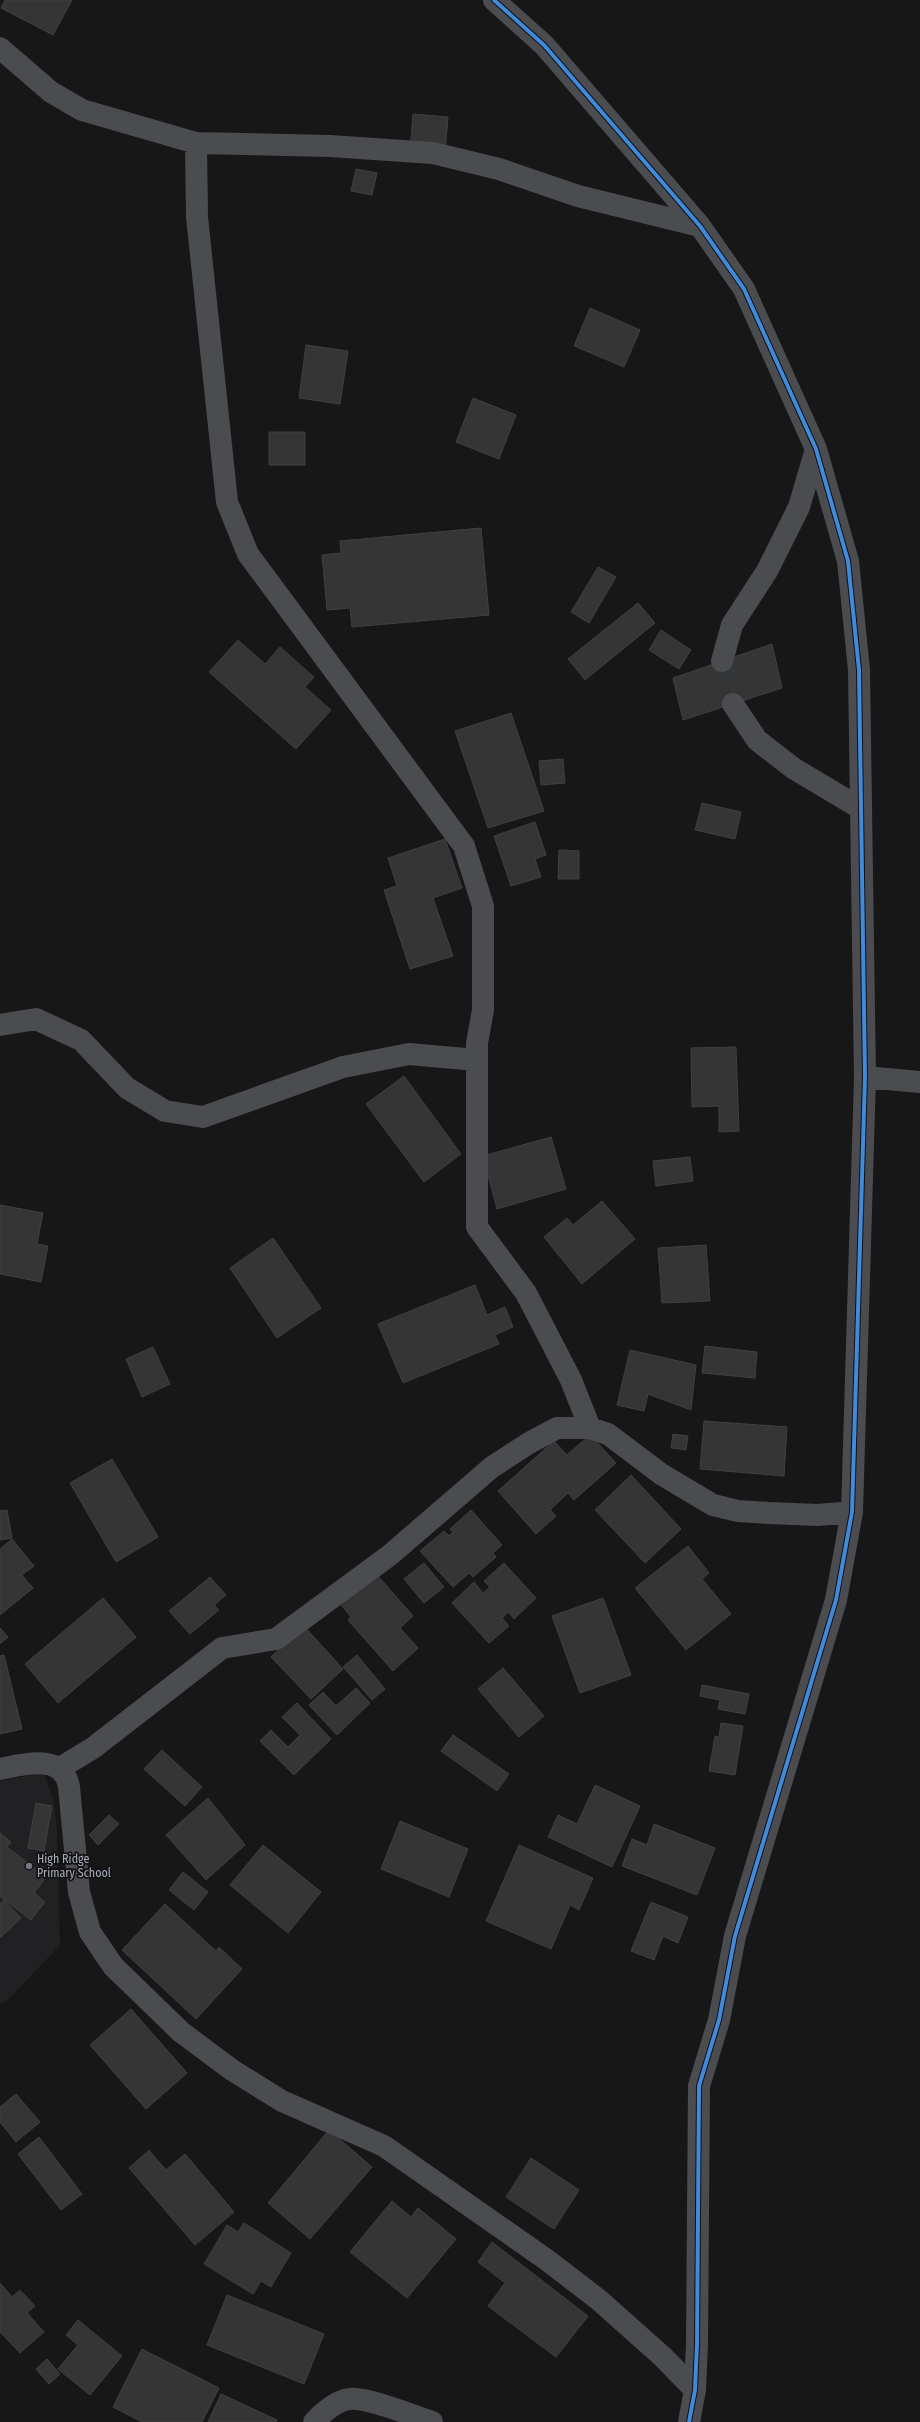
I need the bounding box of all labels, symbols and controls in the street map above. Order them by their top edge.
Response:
place label: High Ridge Primary School [37,1852,111,1880]
marker: High Ridge Primary School [24,1861,34,1871]

